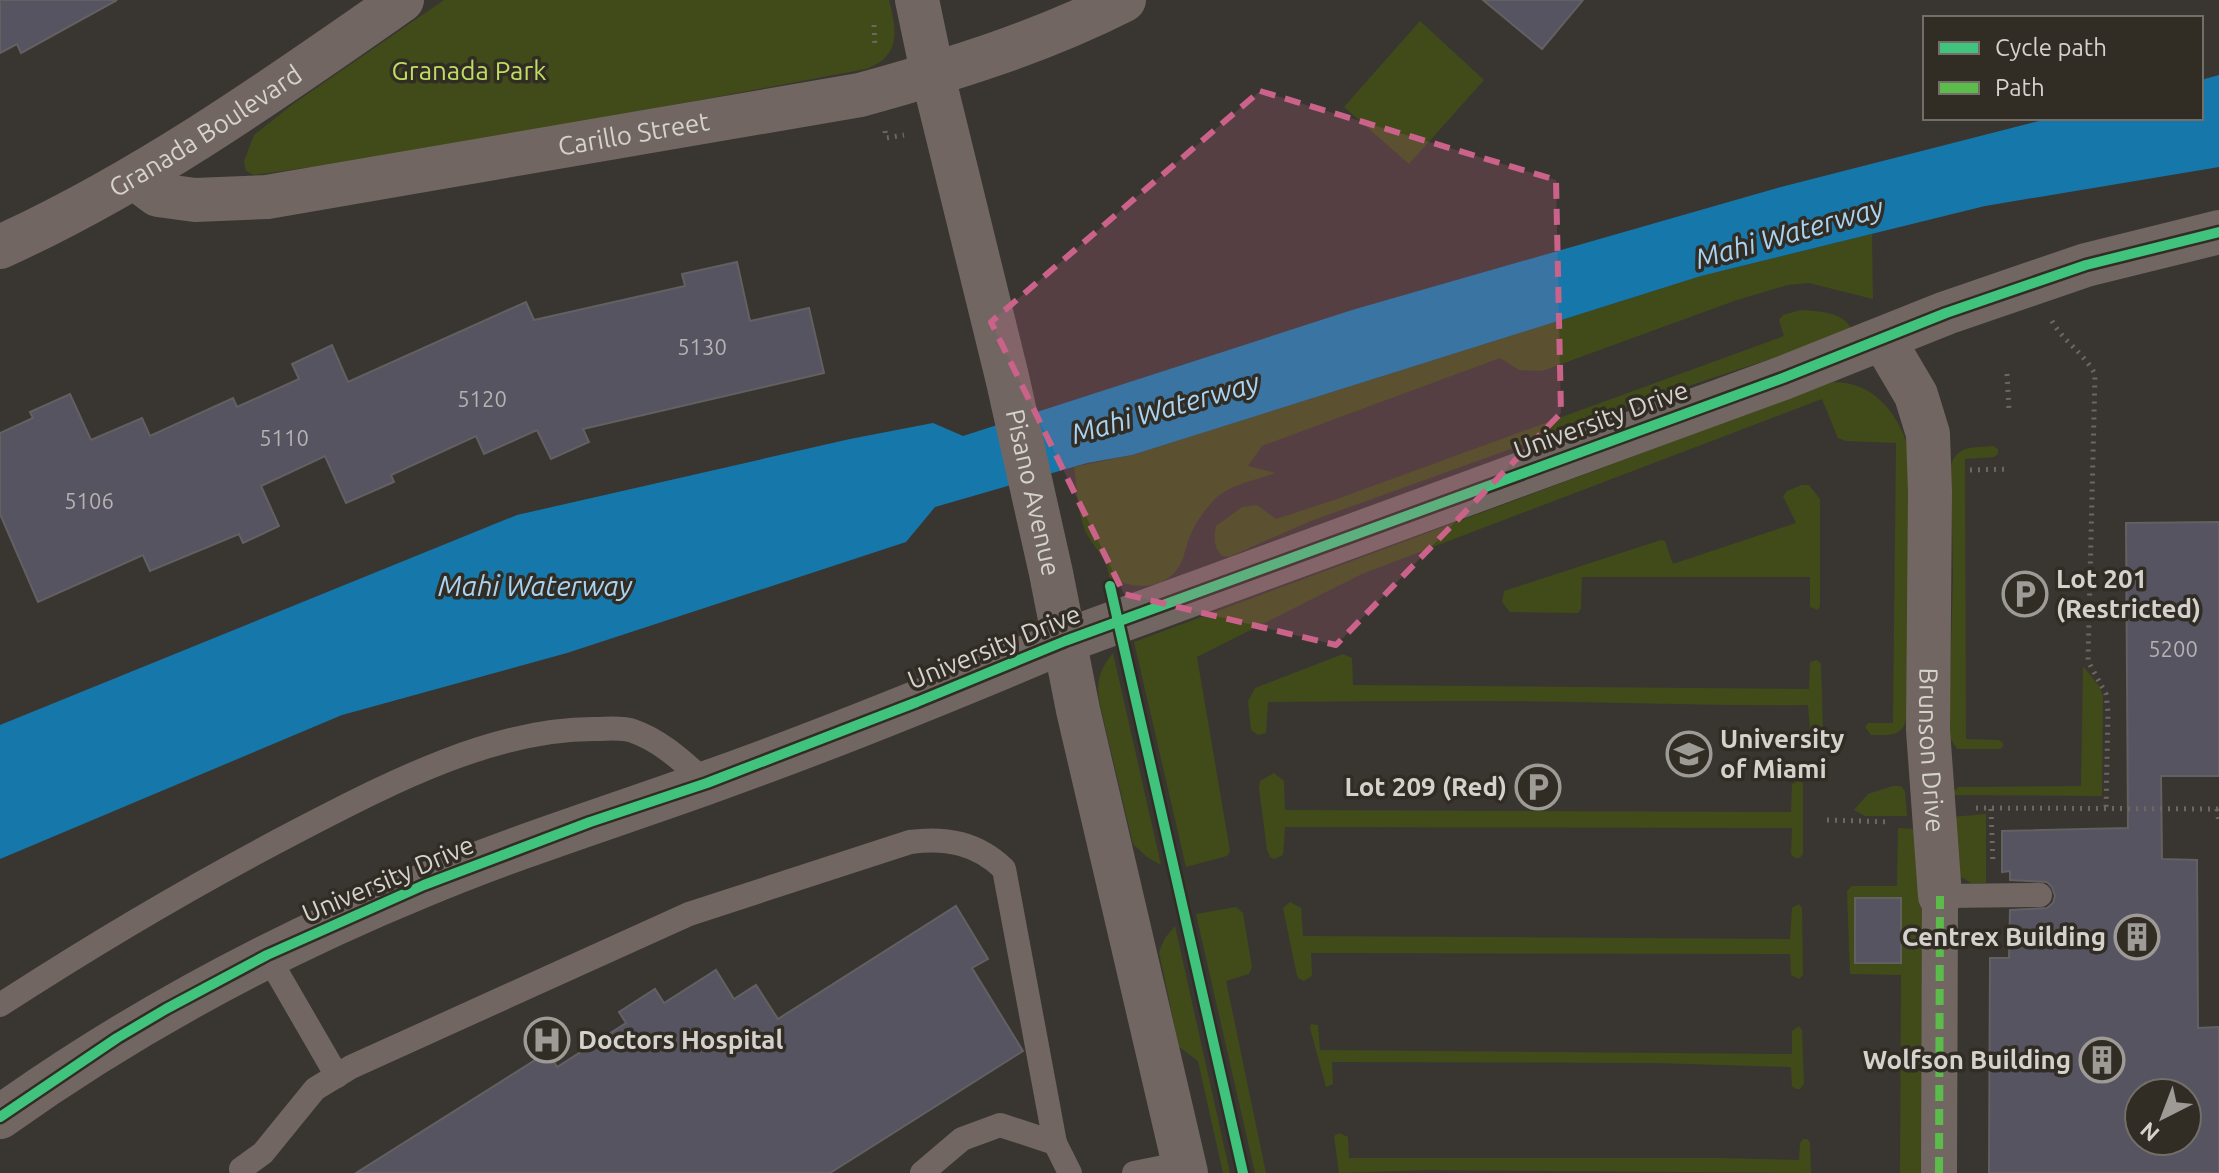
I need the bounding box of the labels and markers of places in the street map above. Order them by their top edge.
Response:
place label: Lot 201 (Restricted) [2056,564,2201,623]
parking icon: Lot 201 (Restricted) [2001,570,2049,618]
place label: University of Miami [1720,724,1845,783]
school or university icon: University of Miami [1665,730,1713,778]
parking icon: Lot 209 (Red) [1514,763,1562,811]
place label: Lot 209 (Red) [1344,772,1507,801]
building icon: Centrex Building [2113,913,2161,961]
place label: Centrex Building [1902,922,2106,951]
hospital icon: Doctors Hospital [523,1016,571,1064]
place label: Doctors Hospital [578,1025,783,1054]
building icon: Wolfson Building [2078,1036,2126,1084]
place label: Wolfson Building [1863,1045,2071,1074]

